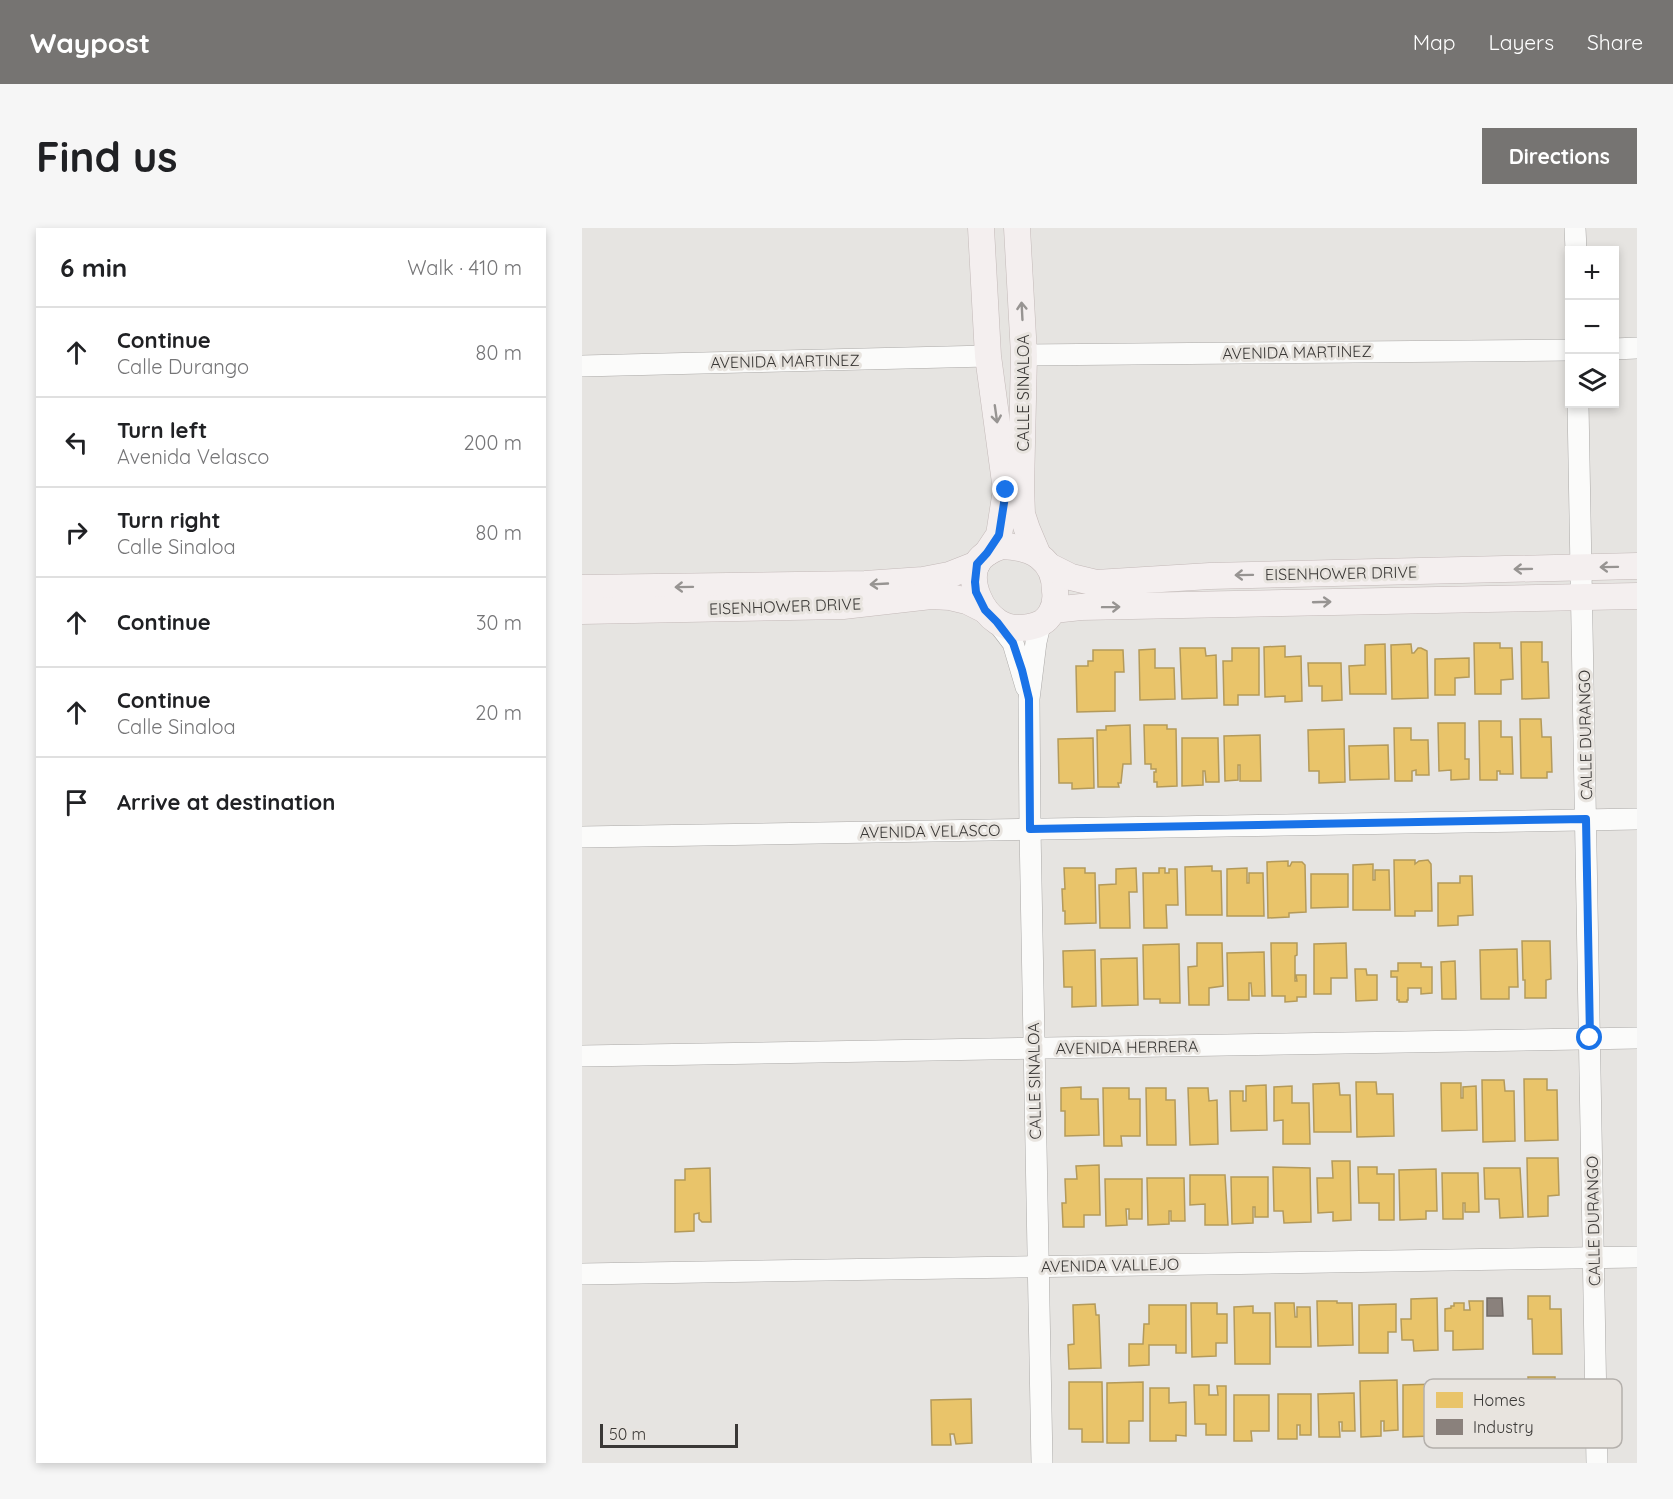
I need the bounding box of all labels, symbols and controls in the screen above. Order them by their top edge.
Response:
text: Waypost [30,25,150,60]
text: Map [1413,29,1456,55]
text: Layers [1489,29,1554,55]
text: Share [1587,29,1643,55]
button: Directions [1482,128,1637,184]
text: Find us [36,130,178,183]
map controls [1565,246,1619,408]
button: + [1565,246,1619,300]
text: 6 min [60,251,127,284]
text: Walk · 410 m [407,255,522,280]
button: − [1565,300,1619,354]
one-way arrow [1016,301,1027,321]
text: Continue [117,326,211,354]
street label: CALLE SINALOA [1013,334,1033,452]
icon: ahead [60,336,93,369]
text: 80 m [476,340,522,365]
street label: AVENIDA MARTINEZ [1222,341,1372,363]
street label: AVENIDA MARTINEZ [710,350,860,372]
text: Calle Durango [117,354,249,379]
button: layers [1565,354,1619,408]
one-way arrow [991,404,1002,423]
text: Turn left [117,416,207,444]
icon: left [60,426,93,459]
text: 200 m [463,430,522,455]
text: Avenida Velasco [117,444,269,469]
route end [992,476,1018,502]
text: Turn right [117,506,221,534]
icon: right [60,516,93,549]
text: 80 m [476,520,522,545]
text: Calle Sinaloa [117,534,236,559]
one-way arrow [1600,561,1619,572]
street label: EISENHOWER DRIVE [1265,562,1417,584]
one-way arrow [1513,563,1533,574]
one-way arrow [1234,569,1254,581]
one-way arrow [869,578,889,589]
one-way arrow [674,581,694,593]
street label: EISENHOWER DRIVE [709,593,861,619]
one-way arrow [1311,597,1331,608]
one-way arrow [1101,601,1121,612]
icon: ahead [60,606,93,639]
text: Continue [117,608,211,636]
text: 30 m [476,610,522,635]
street label: CALLE DURANGO [1574,670,1596,800]
text: Continue [117,686,211,714]
icon: ahead [60,696,93,729]
text: 20 m [475,700,522,725]
text: Calle Sinaloa [117,714,236,739]
icon: arrive [60,786,93,819]
text: Arrive at destination [117,788,335,816]
street label: AVENIDA VELASCO [859,820,1001,842]
street label: CALLE SINALOA [1023,1022,1045,1140]
route start [1576,1024,1602,1050]
street label: AVENIDA HERRERA [1056,1036,1198,1058]
street label: CALLE DURANGO [1582,1156,1604,1286]
street label: AVENIDA VALLEJO [1041,1254,1179,1276]
legend [1424,1379,1622,1448]
text: Homes [1473,1390,1525,1410]
text: Industry [1473,1417,1533,1437]
scale bar [600,1421,738,1448]
text: 50 m [609,1424,646,1444]

